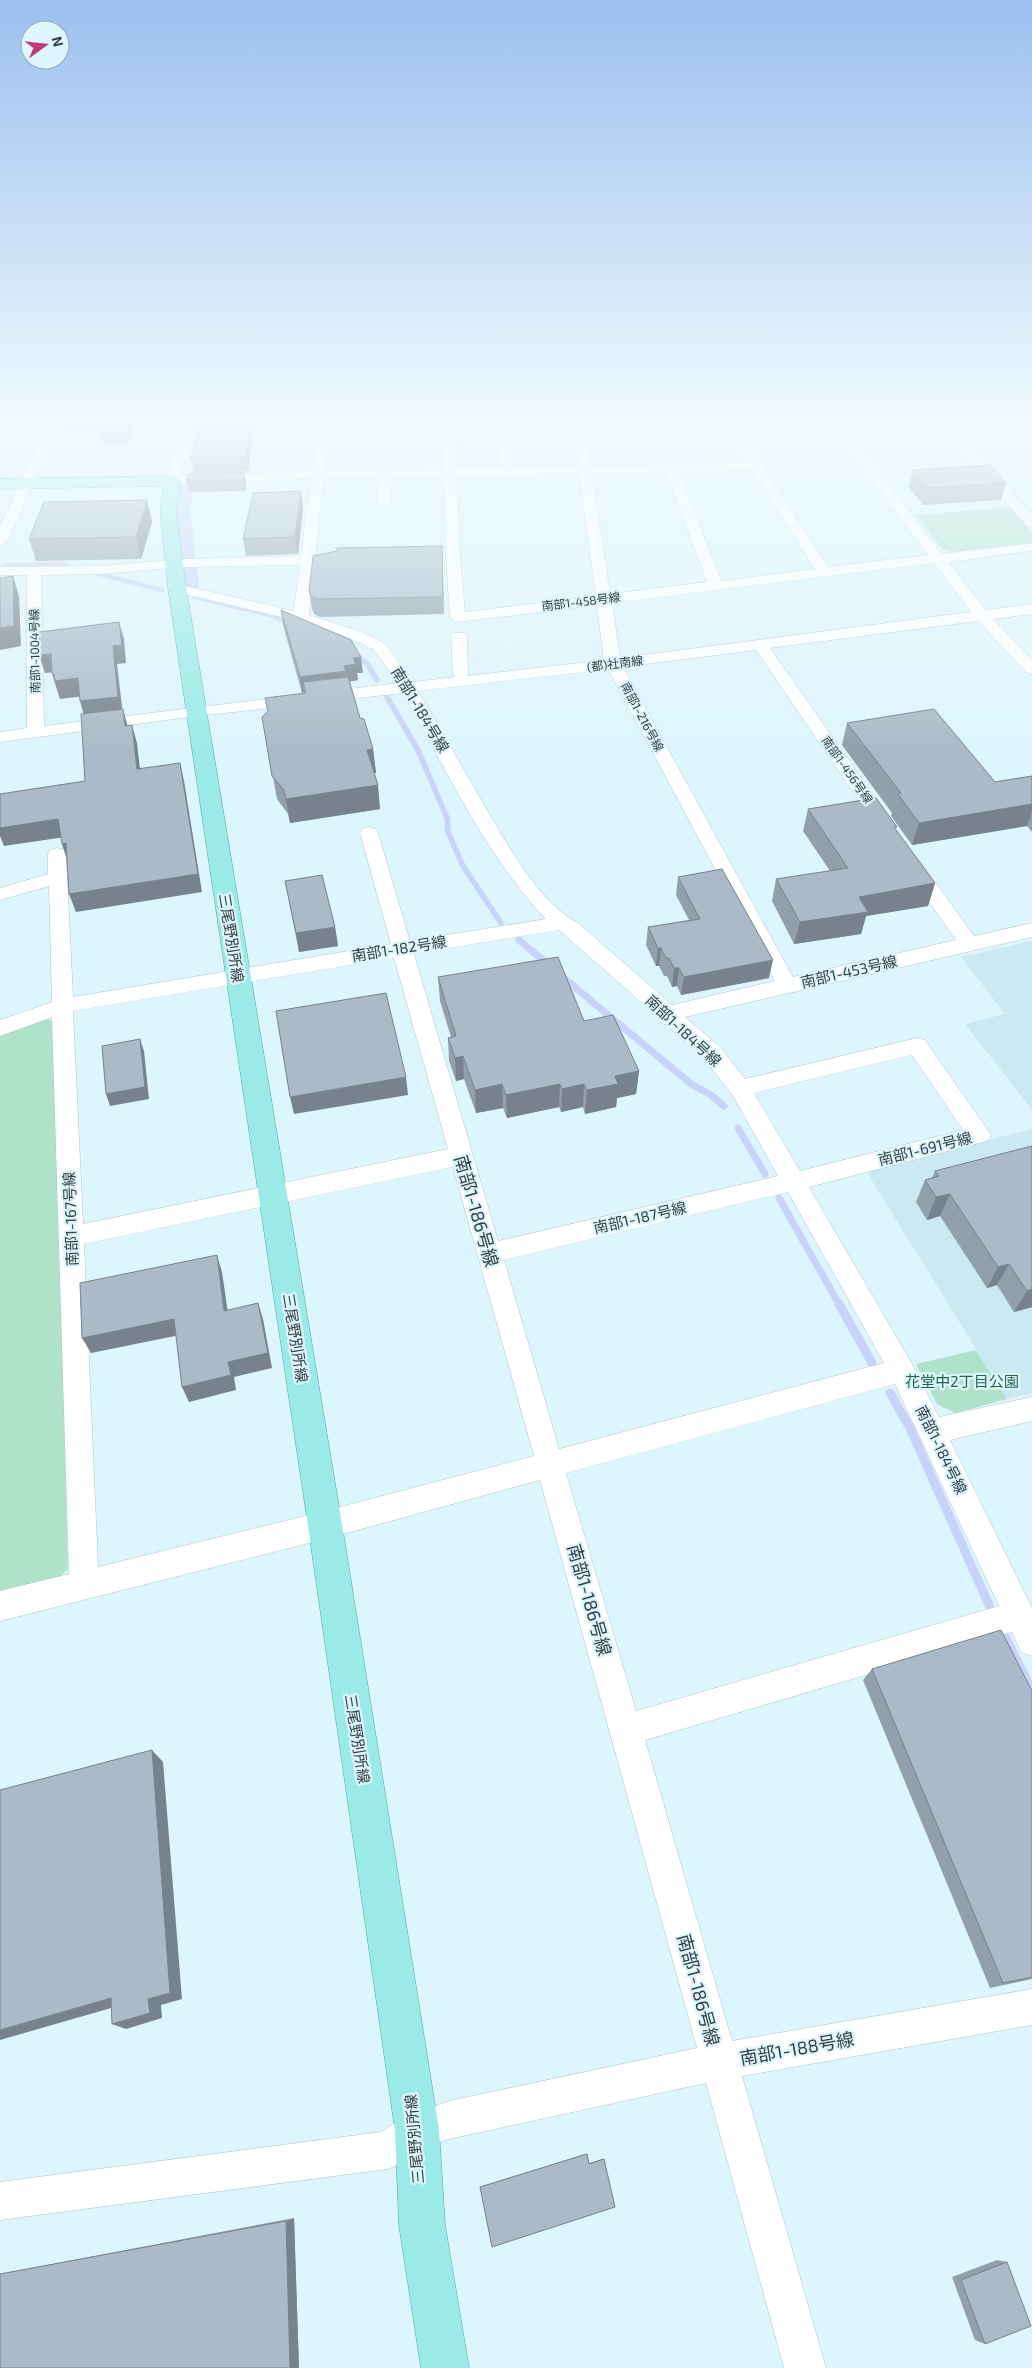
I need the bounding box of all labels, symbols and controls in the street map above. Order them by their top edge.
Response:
north arrow [20,20,70,70]
text: N [49,34,68,49]
street label: 南部1-458号線 [541,589,621,613]
street label: 南部1-1004号線 [26,609,42,693]
street label: (都)社南線 [586,653,644,673]
street label: 南部1-184号線 [388,663,453,755]
street label: 南部1-216号線 [619,679,667,754]
street label: 南部1-456号線 [819,733,876,806]
street label: 三尾野別所線 [216,892,248,984]
street label: 南部1-182号線 [350,932,448,964]
street label: 南部1-453号線 [799,951,899,991]
street label: 南部1-184号線 [642,991,725,1070]
street label: 南部1-691号線 [876,1128,973,1168]
street label: 南部1-186号線 [451,1152,503,1269]
street label: 南部1-167号線 [59,1172,81,1267]
street label: 南部1-187号線 [591,1198,688,1236]
street label: 三尾野別所線 [280,1292,312,1384]
park label: 花堂中2丁目公園 [905,1372,1019,1390]
street label: 南部1-184号線 [913,1402,971,1497]
street label: 南部1-186号線 [564,1541,616,1658]
street label: 三尾野別所線 [342,1693,374,1785]
street label: 南部1-186号線 [673,1931,724,2048]
street label: 南部1-188号線 [738,2027,856,2069]
street label: 三尾野別所線 [401,2093,427,2185]

